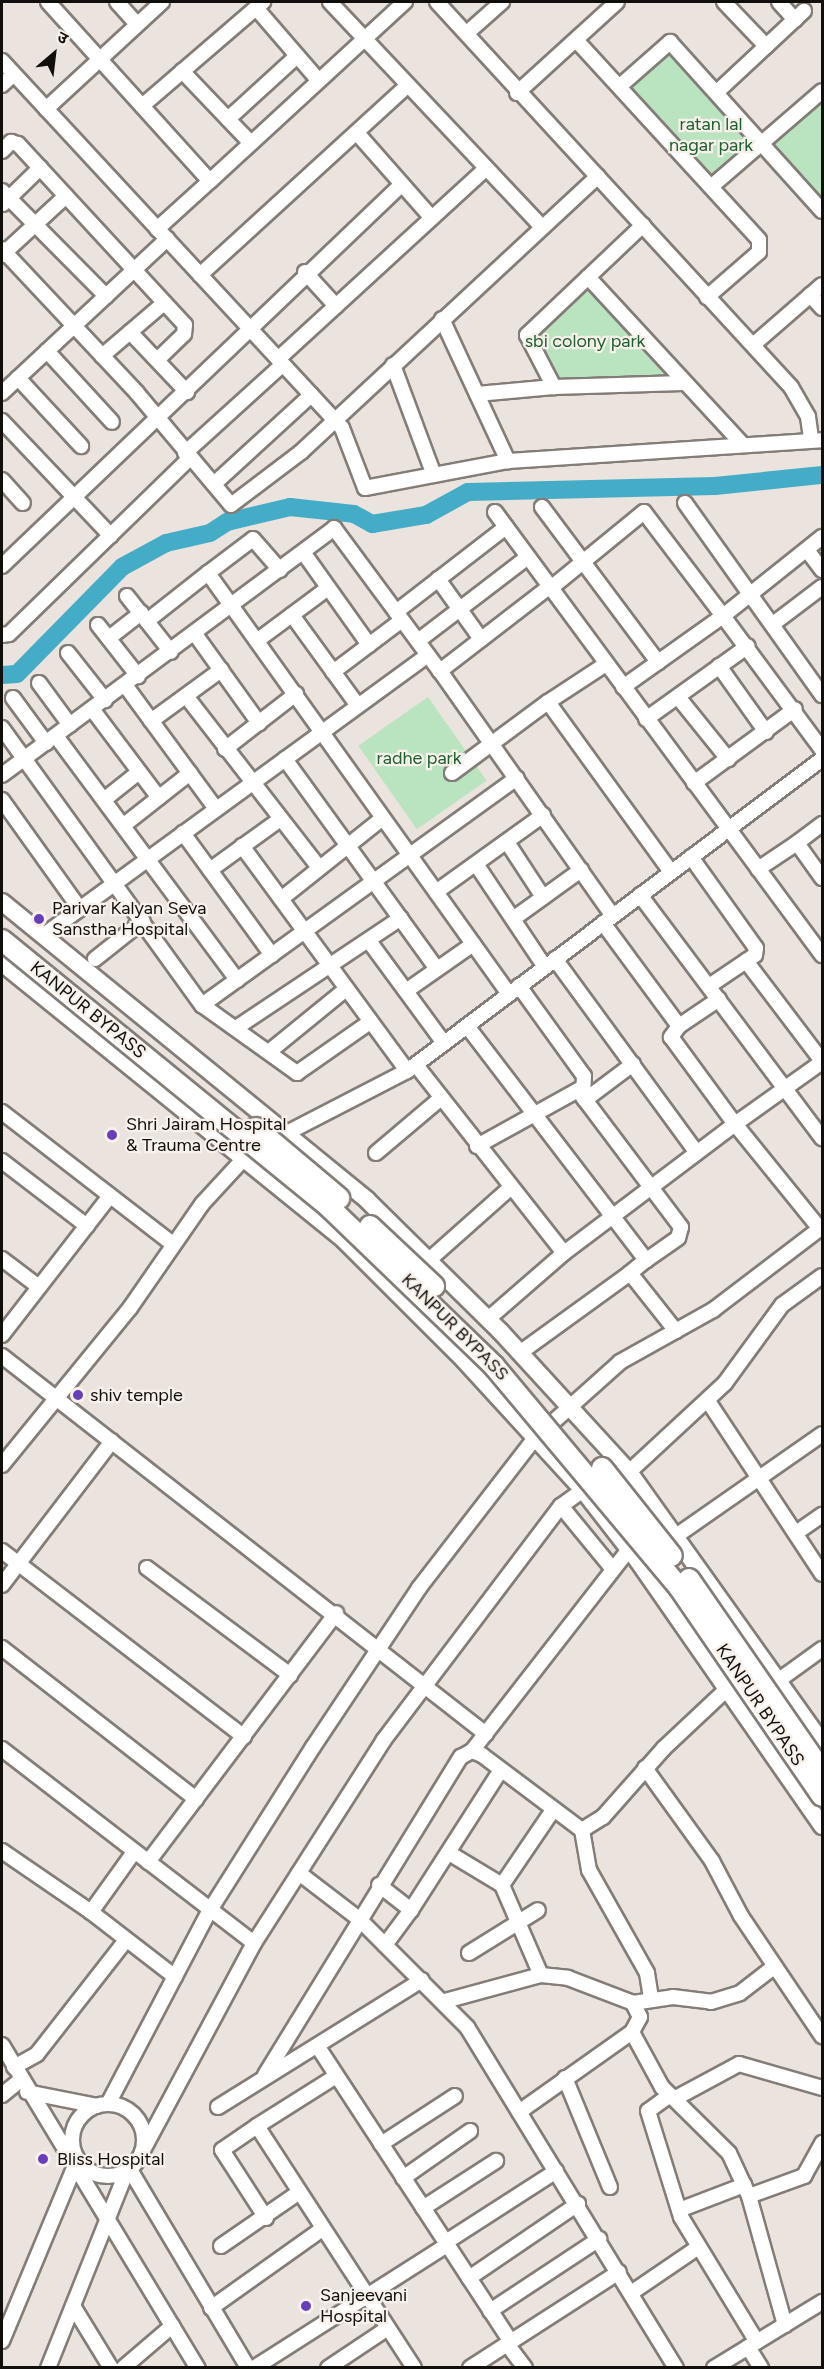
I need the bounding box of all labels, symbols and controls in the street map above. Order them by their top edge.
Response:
north arrow [24,24,84,84]
text: उ [54,27,71,48]
park label: ratan lal nagar park [669,114,753,156]
park label: sbi colony park [525,330,645,352]
park label: radhe park [377,747,461,769]
place label: Parivar Kalyan Seva Sanstha Hospital [52,898,206,940]
marker: Parivar Kalyan Seva Sanstha Hospital [30,910,48,928]
street label: KANPUR BYPASS [26,957,150,1063]
place label: Shri Jairam Hospital & Trauma Centre [126,1114,287,1156]
marker: Shri Jairam Hospital & Trauma Centre [103,1126,121,1144]
street label: KANPUR BYPASS [397,1269,513,1385]
place label: shiv temple [90,1384,183,1406]
marker: shiv temple [71,1388,85,1402]
street label: KANPUR BYPASS [711,1640,809,1770]
place label: Bliss Hospital [57,2148,164,2170]
marker: Bliss Hospital [34,2150,52,2168]
place label: Sanjeevani Hospital [320,2285,407,2328]
marker: Sanjeevani Hospital [297,2297,315,2315]

